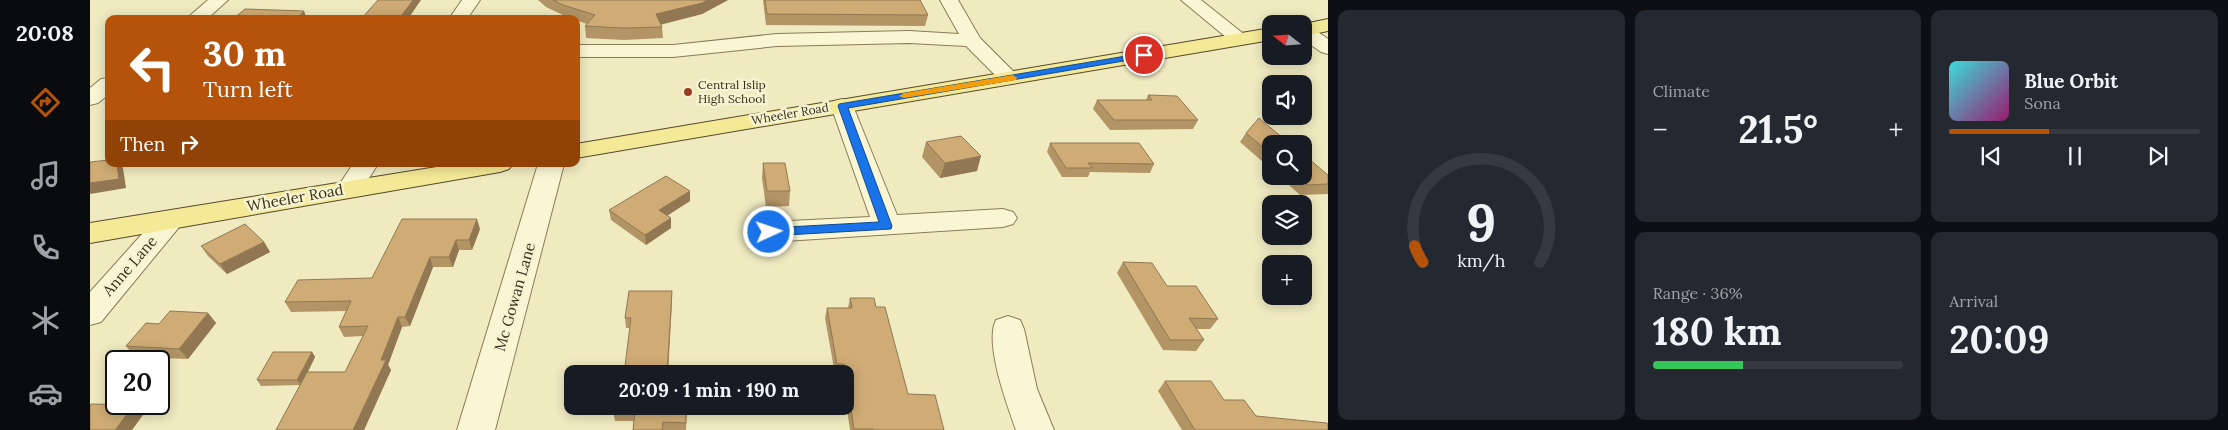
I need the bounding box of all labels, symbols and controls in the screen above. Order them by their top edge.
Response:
north arrow [1262,15,1312,65]
map controls [1262,15,1312,305]
text: 20:08 [16,19,74,47]
text: 30 m [203,31,286,76]
pin [1123,34,1165,76]
icon: left [120,35,185,100]
icon: arrive [1130,41,1158,69]
text: Blue Orbit [2024,69,2118,93]
text: Turn left [203,75,293,103]
button: sound [1262,75,1312,125]
place label: Central Islip High School [698,77,766,106]
text: Climate [1653,81,1710,101]
icon: directions [28,85,63,120]
marker: Central Islip High School [682,86,694,98]
text: Sona [2024,93,2061,113]
street label: Wheeler Road [750,99,830,128]
text: 21.5° [1738,105,1818,153]
text: − [1653,112,1668,148]
text: + [1888,112,1903,148]
icon: right [175,130,203,158]
text: Then [120,132,165,156]
button: search [1262,135,1312,185]
icon: previous [1977,142,2005,170]
icon: pause [2061,142,2089,170]
icon: next [2144,142,2172,170]
icon: music [28,158,63,193]
street label: Wheeler Road [245,180,345,215]
text: 9 [1466,189,1496,255]
button: layers [1262,195,1312,245]
position arrow [742,205,794,257]
icon: phone [28,230,63,265]
street label: Anne Lane [98,232,161,300]
street label: Mc Gowan Lane [490,240,539,353]
text: km/h [1457,249,1506,272]
button: + [1262,255,1312,305]
text: Range · 36% [1653,283,1743,303]
text: Arrival [1949,291,1998,311]
icon: climate [28,303,63,338]
text: 180 km [1653,307,1782,355]
text: 20:09 [1949,315,2049,363]
speed limit sign: 20 [105,350,170,415]
icon: car [28,376,63,411]
text: 20:09 · 1 min · 190 m [619,378,799,402]

